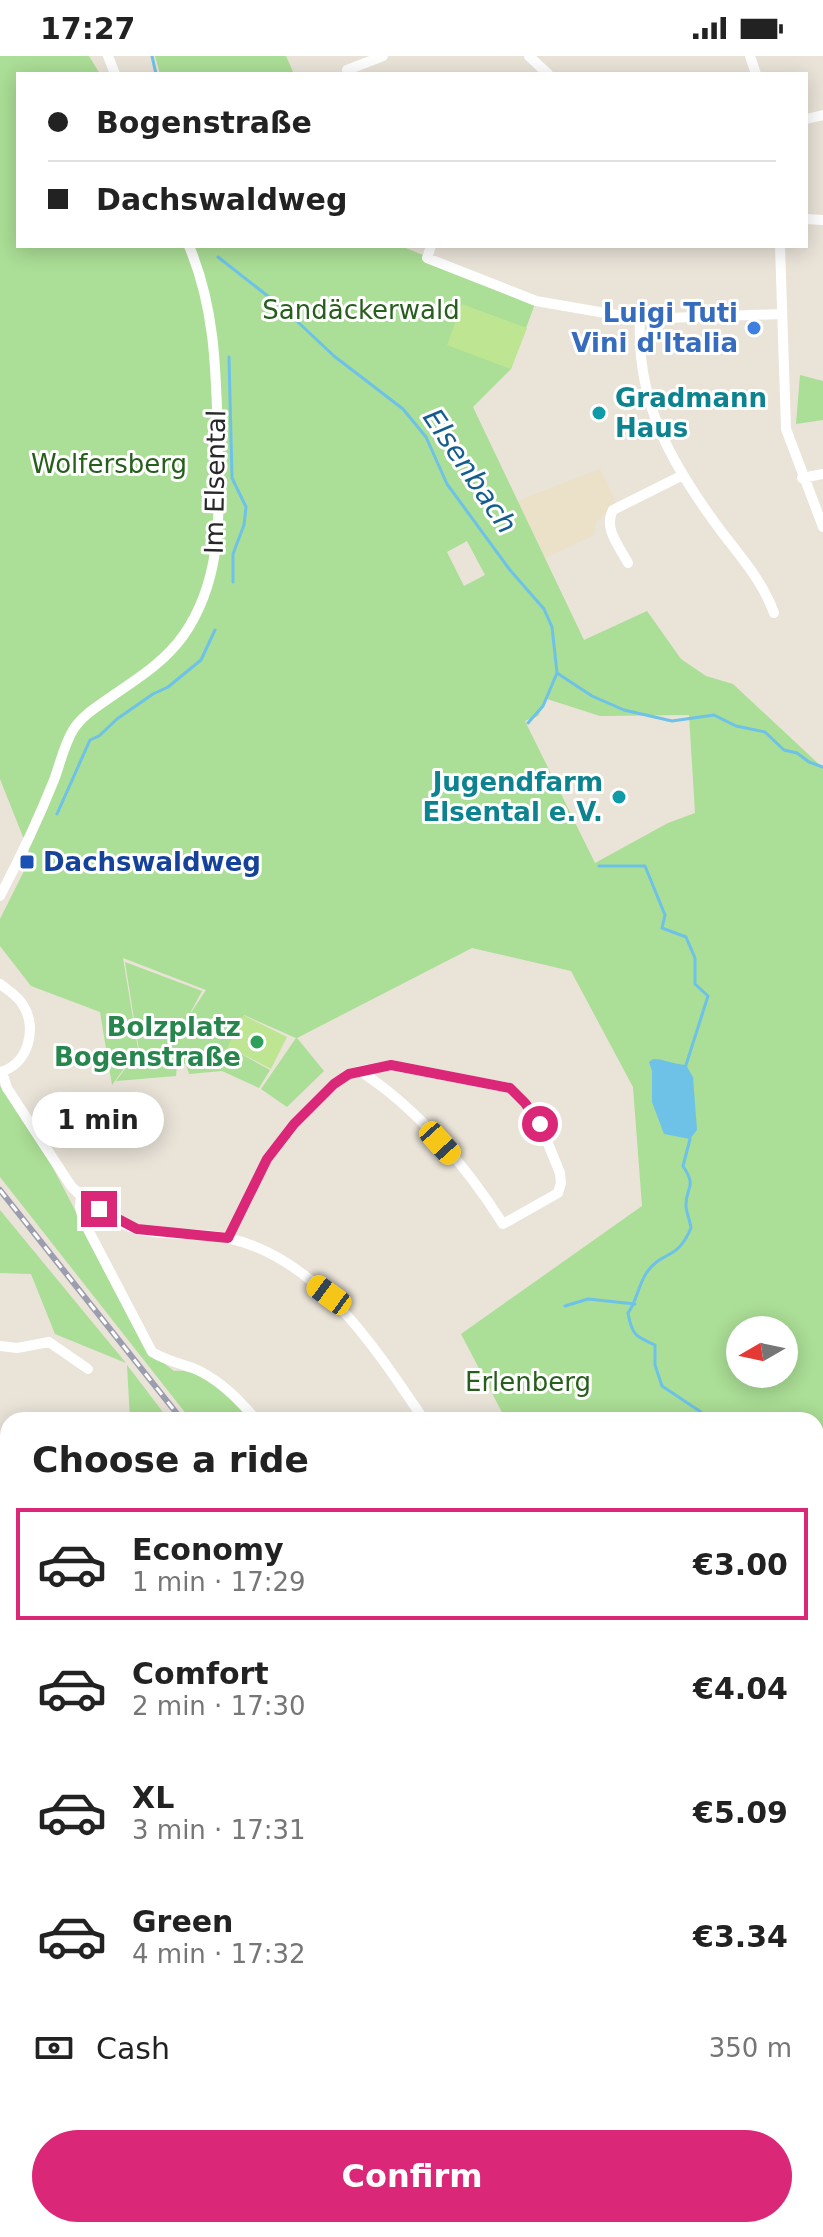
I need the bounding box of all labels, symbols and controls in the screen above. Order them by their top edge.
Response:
text: 17:27 [40,11,136,46]
text: Bogenstraße [96,105,312,140]
text: Dachswaldweg [96,182,347,217]
park label: Sandäckerwald [262,295,460,325]
place label: Luigi Tuti Vini d'Italia [571,298,738,358]
marker: Luigi Tuti Vini d'Italia [745,319,763,337]
place label: Gradmann Haus [615,383,767,443]
water label: Elsenbach [416,402,524,540]
marker: Gradmann Haus [590,404,608,422]
street label: Im Elsental [199,410,231,554]
park label: Wolfersberg [31,449,187,479]
place label: Jugendfarm Elsental e.V. [423,767,603,827]
marker: Jugendfarm Elsental e.V. [610,788,628,806]
place label: Dachswaldweg [43,847,261,877]
marker: Dachswaldweg [18,853,36,871]
place label: Bolzplatz Bogenstraße [54,1012,241,1072]
marker: Bolzplatz Bogenstraße [248,1033,266,1051]
callout: 1 min [33,1093,165,1149]
text: 1 min [57,1105,139,1135]
route start [522,1106,558,1142]
car [415,1117,465,1169]
route end [81,1191,117,1227]
car [303,1271,355,1319]
north arrow [726,1316,798,1388]
map controls [726,1316,798,1388]
park label: Erlenberg [465,1367,591,1397]
text: Choose a ride [32,1439,309,1480]
icon: car [36,1528,108,1600]
text: Economy [132,1532,284,1567]
text: €3.00 [693,1547,788,1582]
text: 1 min · 17:29 [132,1567,306,1597]
icon: car [36,1652,108,1724]
text: Comfort [132,1656,269,1691]
text: €4.04 [693,1671,788,1706]
text: 2 min · 17:30 [132,1691,306,1721]
icon: car [36,1776,108,1848]
text: XL [132,1780,174,1815]
text: €5.09 [693,1795,788,1830]
text: 3 min · 17:31 [132,1815,306,1845]
icon: car [36,1900,108,1972]
text: Green [132,1904,233,1939]
text: €3.34 [693,1919,788,1954]
text: 4 min · 17:32 [132,1939,306,1969]
icon: cash [32,2026,76,2070]
text: Cash [96,2031,170,2066]
text: 350 m [709,2033,792,2063]
button: Confirm [32,2130,792,2222]

